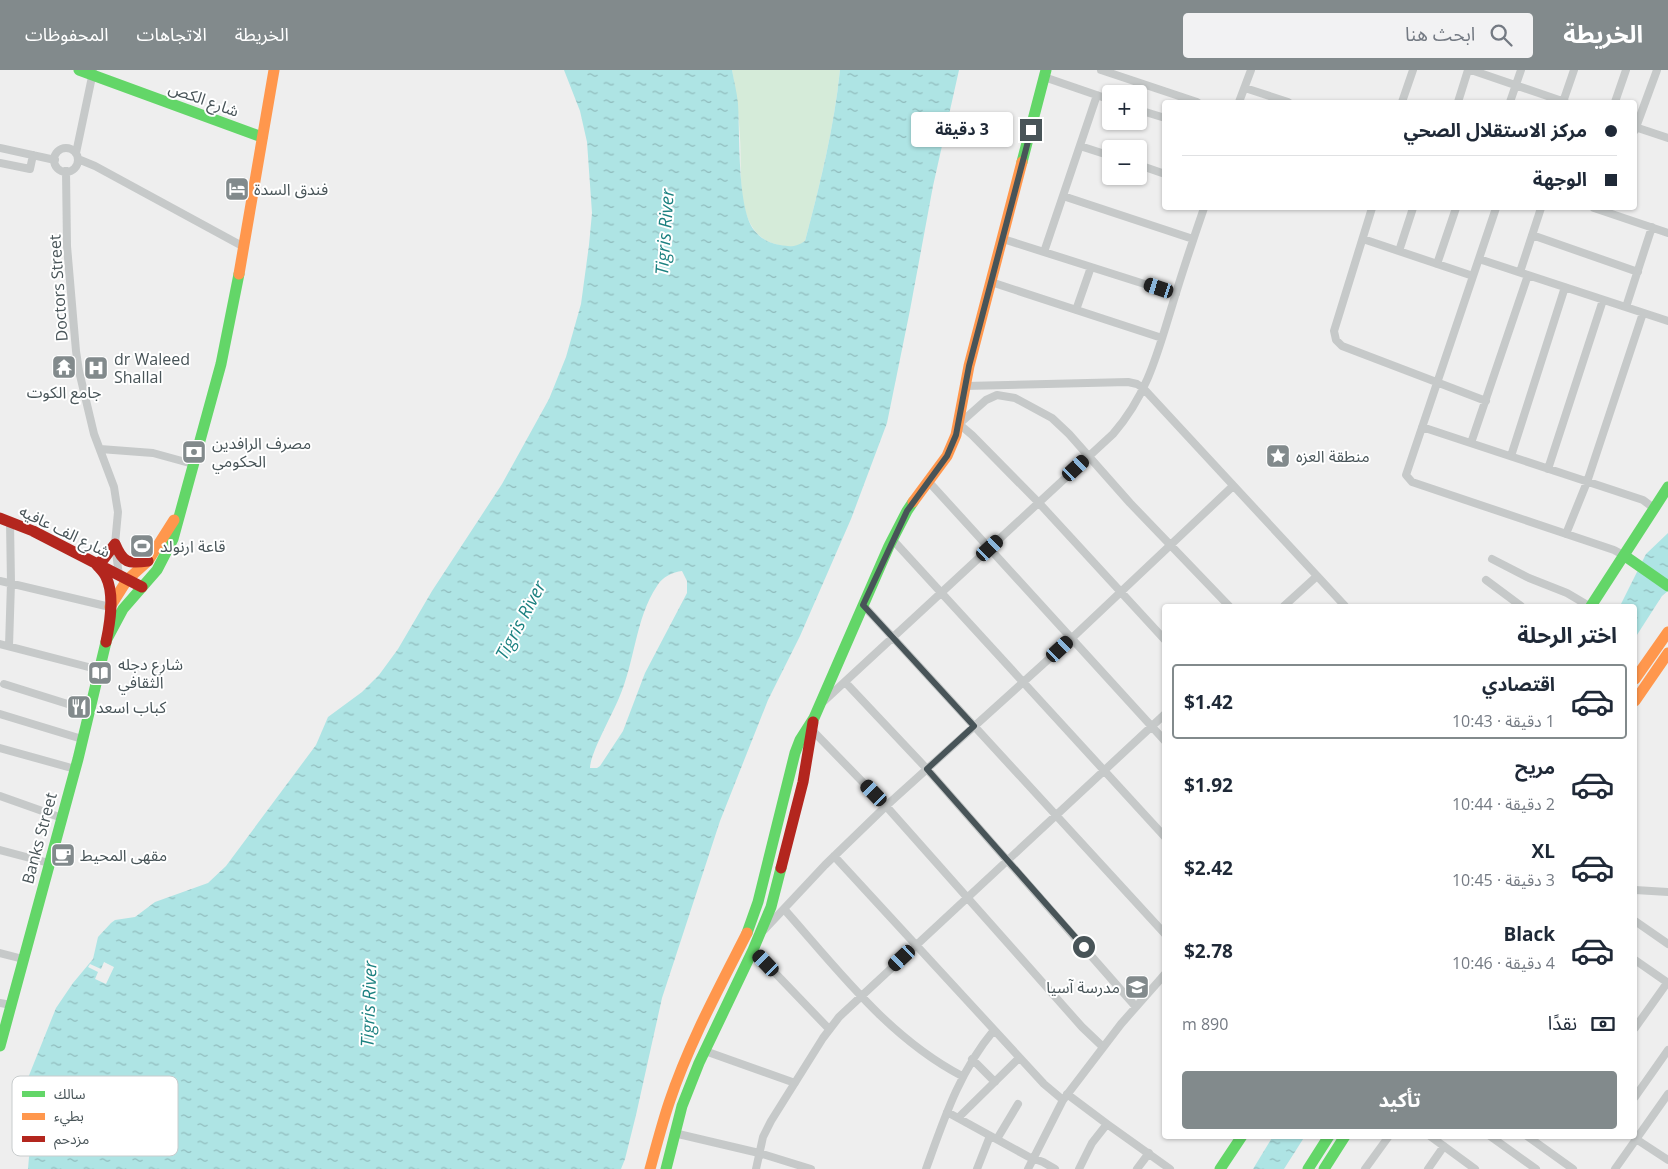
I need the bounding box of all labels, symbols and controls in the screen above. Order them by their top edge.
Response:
search box [1183,13,1533,58]
text: الخريطة [1563,17,1643,50]
text: ابحث هنا [1405,21,1475,47]
icon: search [1487,21,1515,49]
text: المحفوظات [25,22,109,46]
text: الاتجاهات [137,22,207,46]
text: الخريطة [235,22,289,46]
street label: شارع الكص [165,76,242,124]
map controls [1102,85,1147,185]
button: + [1102,85,1147,130]
callout: 3 دقيقة [911,112,1014,148]
text: مركز الاستقلال الصحي [1403,117,1587,143]
text: 3 دقيقة [935,118,989,140]
route end [1020,119,1042,141]
button: − [1102,140,1147,185]
text: الوجهة [1533,166,1587,192]
hotel icon: فندق السدة [224,176,250,202]
place label: فندق السدة [254,178,328,200]
water label: Tigris River [649,187,679,276]
street label: Doctors Street [43,233,73,342]
car [1142,276,1175,300]
place label: dr Waleed Shallal [114,348,190,388]
temple icon: جامع الكوت [51,354,77,380]
hospital icon: dr Waleed Shallal [83,355,109,381]
place label: جامع الكوت [27,381,101,405]
place label: مصرف الرافدين الحكومي [212,432,311,474]
bank icon: مصرف الرافدين الحكومي [181,439,207,465]
place icon: منطقة العزه [1265,443,1291,469]
place label: منطقة العزه [1296,445,1370,467]
car [1059,452,1092,484]
street label: شارع الف عافيه [15,499,114,564]
car [973,532,1006,564]
sports icon: قاعة ارنولد [129,533,155,559]
place label: قاعة ارنولد [160,535,226,557]
water label: Tigris River [489,576,551,664]
text: اختر الرحلة [1517,619,1617,649]
car [1043,633,1076,665]
place label: شارع دجله الثقافي [118,653,183,695]
library icon: شارع دجله الثقافي [87,660,113,686]
text: اقتصادي [1482,671,1555,697]
icon: car [1570,679,1615,724]
text: $1.42 [1184,689,1233,715]
restaurant icon: كباب اسعد [66,694,92,720]
place label: كباب اسعد [96,696,166,718]
text: 1 دقيقة · 10:43 [1452,710,1555,732]
text: مريح [1515,754,1555,780]
icon: car [1570,762,1615,807]
text: $1.92 [1184,772,1233,798]
car [858,777,889,809]
street label: Banks Street [16,790,62,886]
text: 2 دقيقة · 10:44 [1452,793,1555,815]
text: XL [1532,838,1555,864]
cafe icon: مقهى المحيط [50,842,76,868]
place label: مقهى المحيط [80,844,167,866]
icon: car [1570,845,1615,890]
text: $2.42 [1184,855,1233,881]
text: 3 دقيقة · 10:45 [1452,869,1555,891]
text: Black [1503,921,1555,947]
icon: car [1570,928,1615,973]
route start [1073,936,1095,958]
text: $2.78 [1184,938,1233,964]
car [885,942,918,974]
car [750,947,781,979]
text: 4 دقيقة · 10:46 [1452,952,1555,974]
water label: Tigris River [355,960,382,1047]
school or university icon: مدرسة آسيا [1124,974,1150,1000]
place label: مدرسة آسيا [1046,976,1120,998]
text: نقدًا [1548,1010,1577,1036]
icon: cash [1589,1010,1617,1038]
text: 890 m [1182,1013,1228,1035]
button: تأكيد [1182,1071,1617,1129]
legend [12,1076,178,1156]
text: سالك [54,1084,86,1103]
text: بطيء [54,1106,84,1127]
text: مزدحم [54,1129,89,1150]

